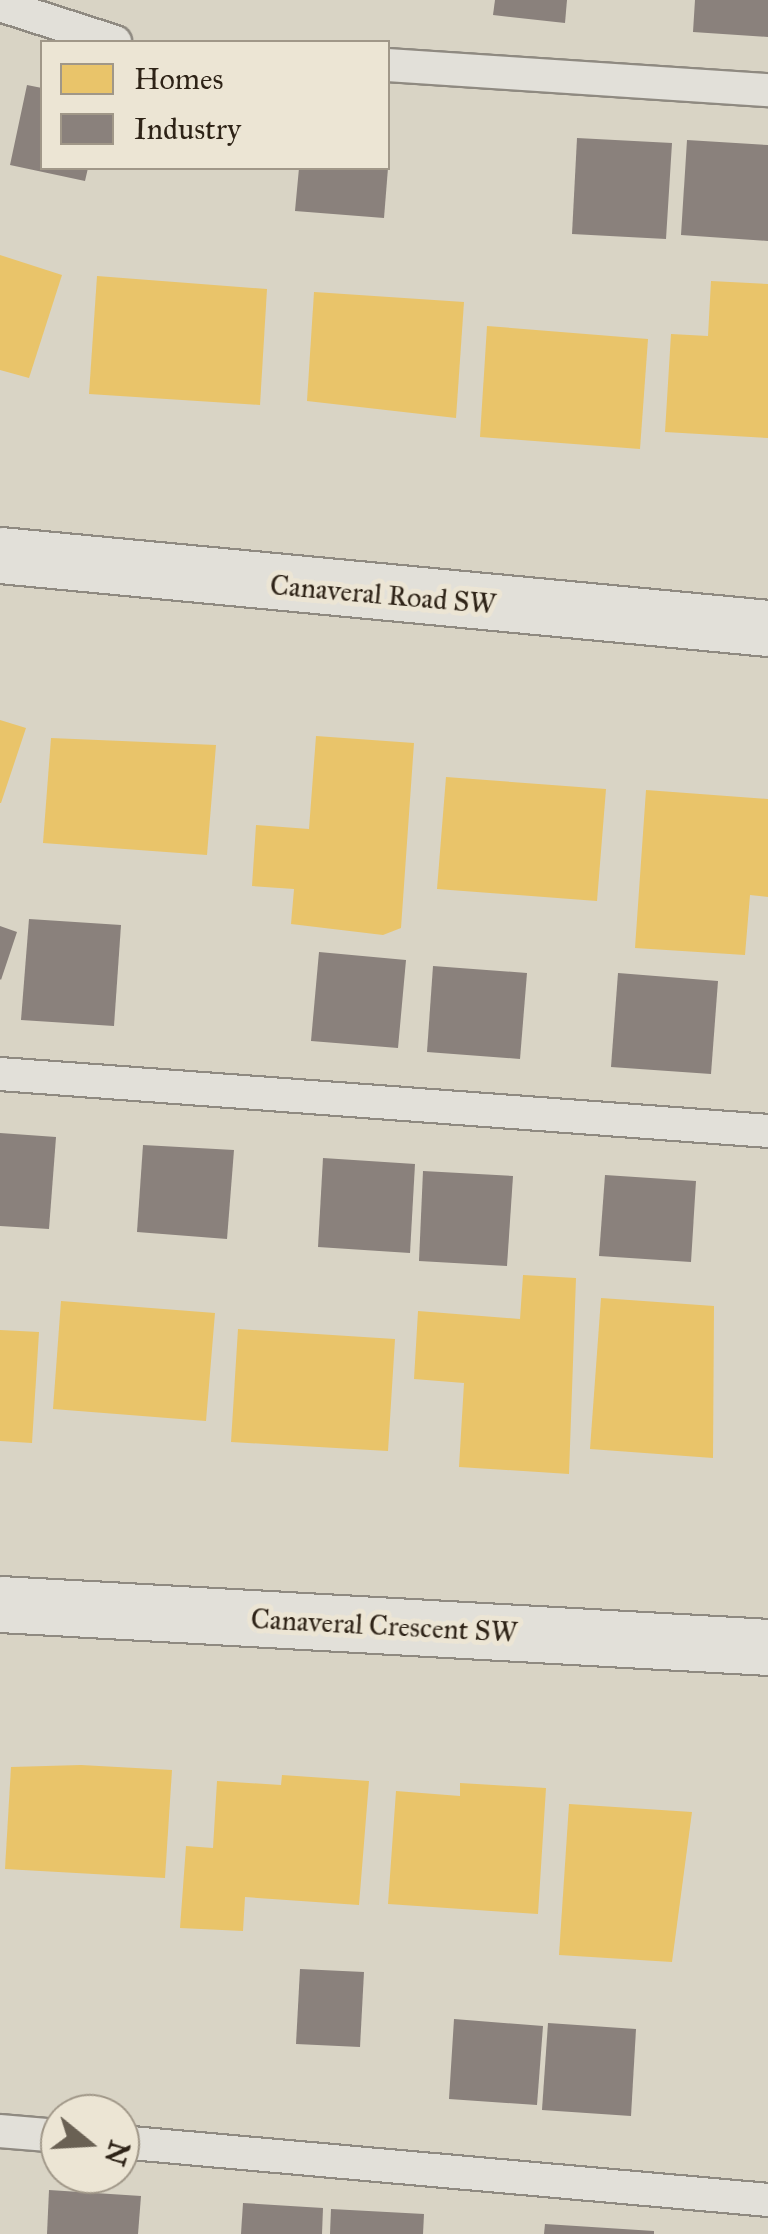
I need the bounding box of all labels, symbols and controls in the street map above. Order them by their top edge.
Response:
legend [40,40,390,170]
text: Homes [134,61,223,97]
text: Industry [134,111,241,147]
street label: Canaveral Road SW [269,568,497,622]
street label: Canaveral Crescent SW [250,1602,518,1650]
north arrow [40,2094,140,2194]
text: N [97,2136,137,2170]

